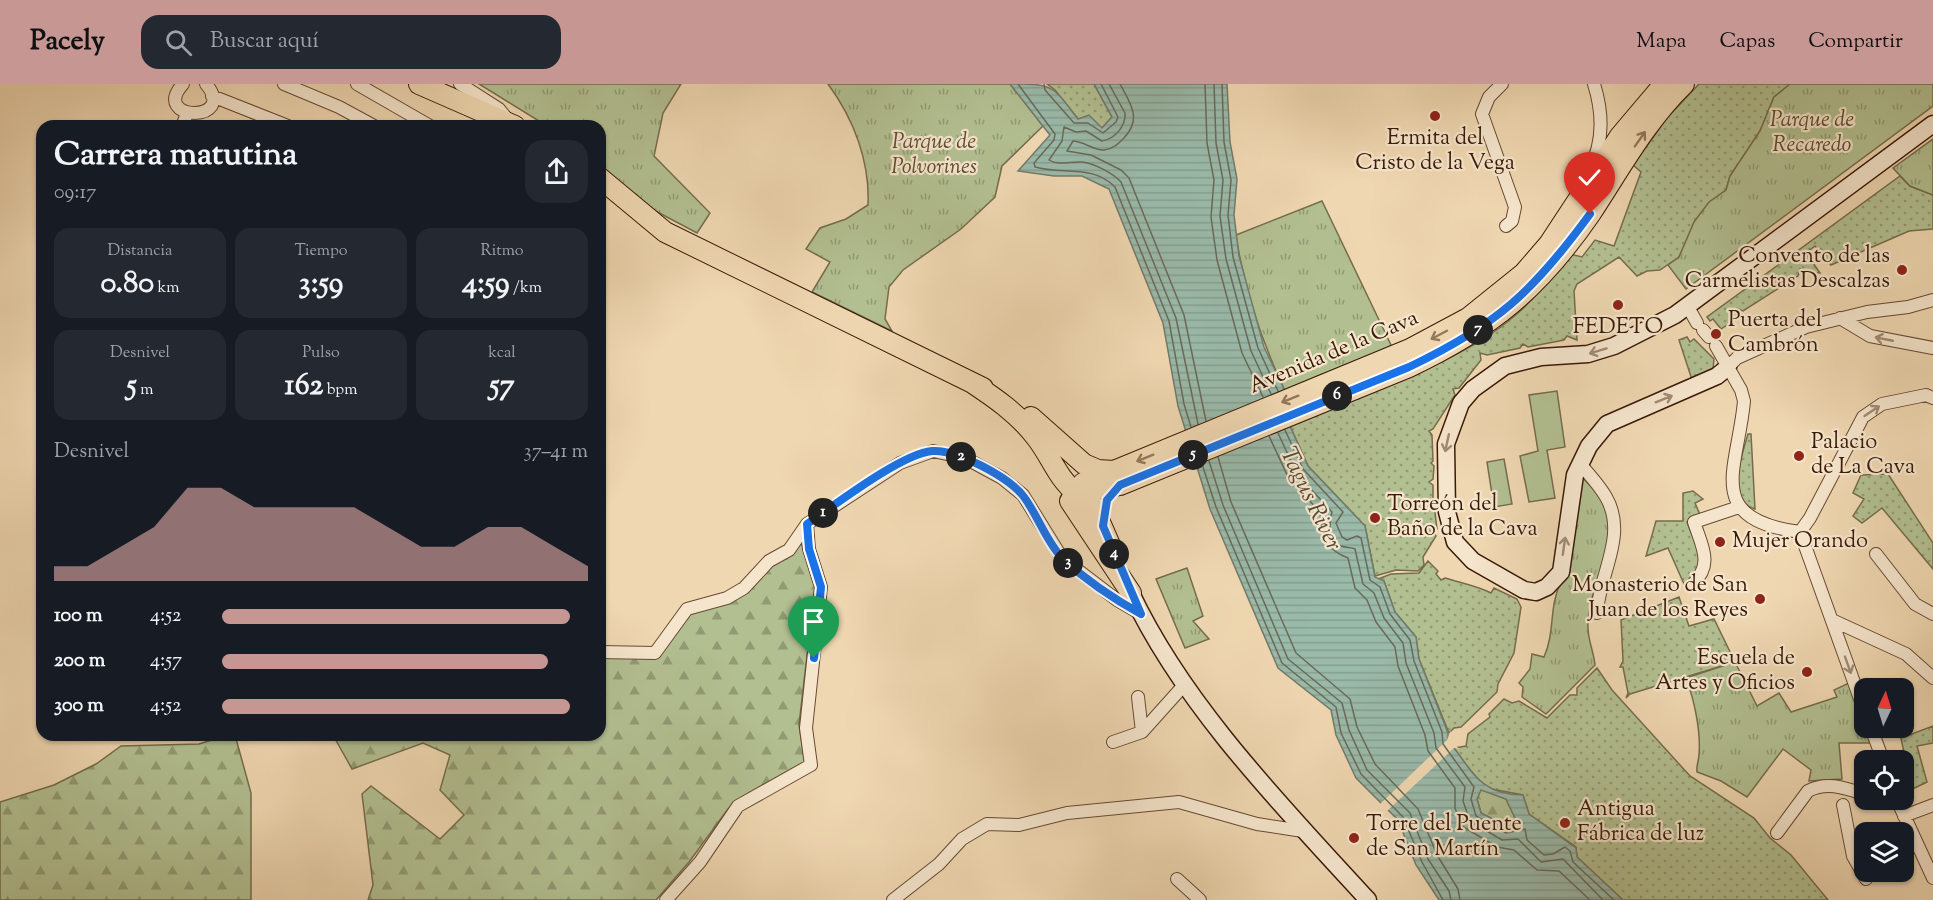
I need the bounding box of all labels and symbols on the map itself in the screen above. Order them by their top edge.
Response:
park label: Parque de Recaredo [1770,105,1854,162]
marker: Ermita del Cristo de la Vega [1428,109,1442,123]
place label: Ermita del Cristo de la Vega [1355,123,1515,180]
park label: Parque de Polvorines [891,127,977,184]
one-way arrow [1633,131,1646,147]
pin [1564,152,1615,214]
place label: Convento de las Carmelistas Descalzas [1685,241,1890,298]
marker: Convento de las Carmelistas Descalzas [1895,263,1909,277]
marker: FEDETO [1611,298,1625,312]
street label: Avenida de la Cava [1244,303,1424,403]
place label: Puerta del Cambrón [1728,305,1822,362]
place label: FEDETO [1573,312,1663,344]
pin: 7 [1463,315,1493,345]
marker: Puerta del Cambrón [1709,327,1723,341]
one-way arrow [1430,330,1448,341]
one-way arrow [1875,333,1894,344]
one-way arrow [1589,346,1608,357]
pin: 6 [1322,381,1352,411]
one-way arrow [1654,393,1673,404]
one-way arrow [1281,394,1300,405]
one-way arrow [1864,405,1880,417]
place label: Palacio de La Cava [1811,427,1915,484]
one-way arrow [1441,433,1452,452]
pin: 5 [1178,440,1208,470]
water label: Tagus River [1270,441,1350,557]
pin: 2 [946,442,976,472]
marker: Palacio de La Cava [1792,449,1806,463]
one-way arrow [1136,453,1154,464]
place label: Torreón del Baño de la Cava [1387,489,1538,546]
pin: 1 [808,498,838,528]
marker: Torreón del Baño de la Cava [1368,511,1382,525]
place label: Mujer Orando [1732,526,1868,558]
marker: Mujer Orando [1713,535,1727,549]
one-way arrow [1558,537,1569,556]
pin: 4 [1099,539,1129,569]
pin: 3 [1053,548,1083,578]
place label: Monasterio de San Juan de los Reyes [1572,570,1748,627]
marker: Monasterio de San Juan de los Reyes [1753,592,1767,606]
pin [788,596,839,658]
place label: Escuela de Artes y Oficios [1655,643,1795,700]
one-way arrow [1844,655,1855,674]
marker: Escuela de Artes y Oficios [1800,665,1814,679]
north arrow [1854,678,1914,738]
place label: Antigua Fábrica de luz [1577,794,1704,851]
place label: Torre del Puente de San Martín [1366,809,1522,866]
marker: Antigua Fábrica de luz [1558,816,1572,830]
marker: Torre del Puente de San Martín [1347,831,1361,845]

